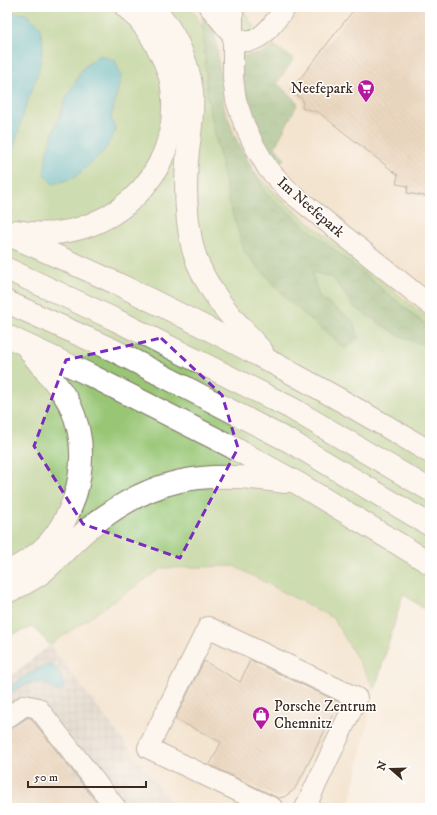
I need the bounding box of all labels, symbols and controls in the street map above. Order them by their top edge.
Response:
supermarket icon: Neefepark [356,78,376,103]
place label: Neefepark [291,79,354,98]
street label: Im Neefepark [273,173,349,242]
place label: Porsche Zentrum Chemnitz [274,697,376,733]
shop icon: Porsche Zentrum Chemnitz [251,705,271,730]
north arrow [371,749,411,789]
text: N [374,759,391,773]
scale bar [28,763,146,789]
text: 50 m [34,770,58,785]

